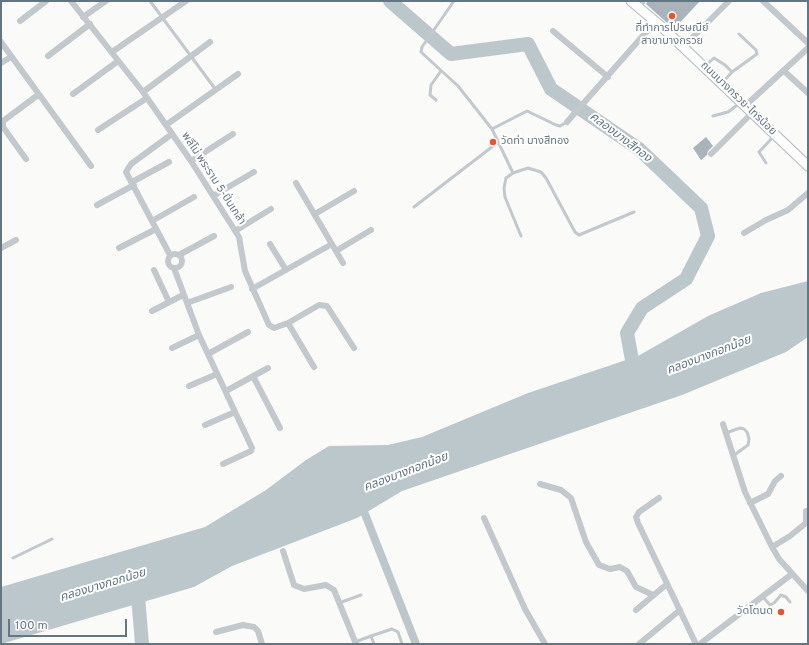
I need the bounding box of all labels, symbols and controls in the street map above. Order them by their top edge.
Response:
marker: ที่ทำการไปรษณีย์ สาขาบางกรวย [667,11,677,21]
place label: ที่ทำการไปรษณีย์ สาขาบางกรวย [635,22,709,48]
street label: ถนนบางกรวย-ไทรน้อย [697,59,779,139]
water label: คลองบางสีทอง [586,110,654,166]
street label: พลีโน่ พระราม 5-ปิ่นเกล้า [178,130,248,228]
place label: วัดท่า บางสีทอง [501,135,569,149]
marker: วัดท่า บางสีทอง [488,137,498,147]
water label: คลองบางกอกน้อย [665,333,753,379]
water label: คลองบางกอกน้อย [362,450,450,496]
water label: คลองบางกอกน้อย [58,566,148,606]
place label: วัดโตนด [737,605,773,619]
marker: วัดโตนด [776,607,786,617]
scale bar [10,611,129,637]
text: 100 m [15,618,48,634]

